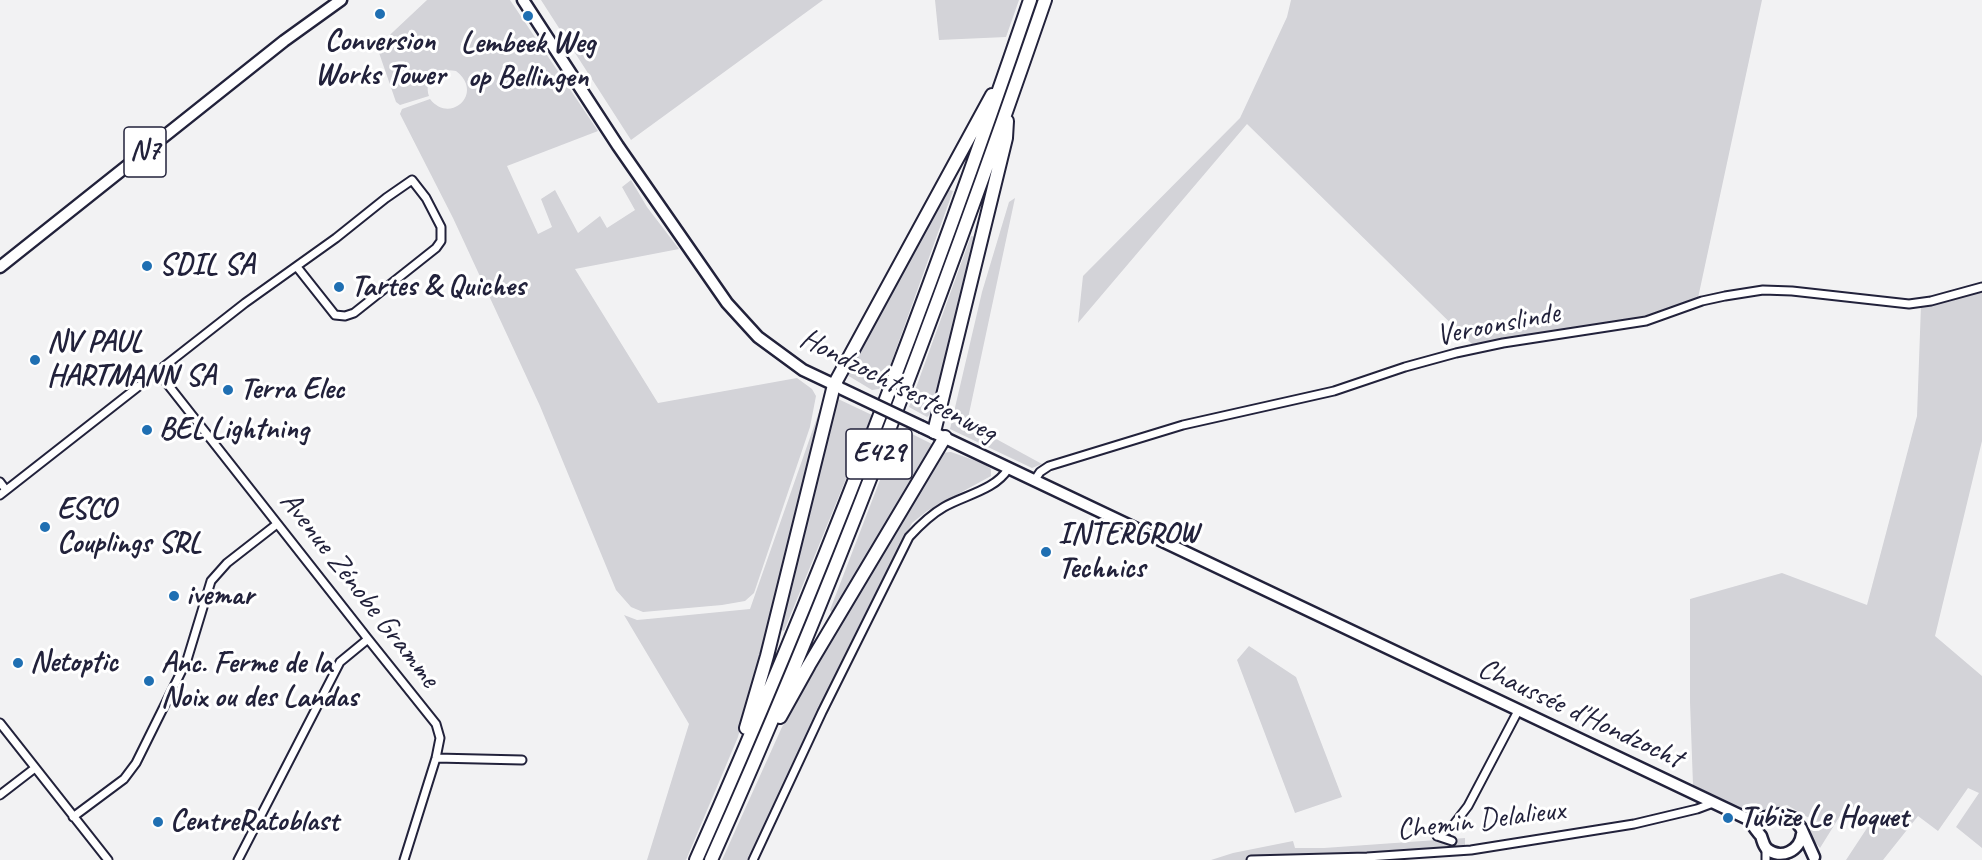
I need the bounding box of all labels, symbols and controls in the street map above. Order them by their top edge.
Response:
marker: Conversion Works Tower [373,7,387,21]
marker: Lembeek Weg op Bellingen [521,9,535,23]
place label: Conversion Works Tower [315,24,445,94]
place label: Lembeek Weg op Bellingen [461,26,595,96]
road number: N7 [124,127,166,177]
place label: SDIL SA [159,248,254,284]
marker: SDIL SA [140,259,154,273]
place label: Tartes & Quiches [351,269,525,305]
marker: Tartes & Quiches [332,280,346,294]
street label: Veroonslinde [1433,295,1563,355]
street label: Hondzochtsesteenweg [794,321,1002,451]
place label: NV PAUL HARTMANN SA [47,325,216,395]
marker: NV PAUL HARTMANN SA [28,353,42,367]
place label: Terra Elec [240,372,344,408]
marker: Terra Elec [221,383,235,397]
place label: BEL Lightning [159,412,309,448]
marker: BEL Lightning [140,423,154,437]
road number: E429 [846,429,912,479]
street label: Avenue Zénobe Gramme [271,485,447,695]
place label: ESCO Couplings SRL [57,492,201,562]
place label: INTERGROW Technics [1058,517,1199,588]
marker: ESCO Couplings SRL [38,520,52,534]
marker: INTERGROW Technics [1039,545,1053,559]
place label: ivemar [186,578,254,614]
marker: ivemar [167,589,181,603]
place label: Netoptic [30,645,118,681]
place label: Anc. Ferme de la Noix ou des Landas [161,646,358,716]
street label: Chaussée d'Hondzocht [1472,651,1688,777]
marker: Netoptic [11,656,25,670]
marker: Anc. Ferme de la Noix ou des Landas [142,674,156,688]
street label: Chemin Delalieux [1395,793,1567,849]
place label: Tubize Le Hoquet [1740,800,1908,836]
place label: CentreRatoblast [170,804,339,840]
marker: Tubize Le Hoquet [1721,811,1735,825]
marker: CentreRatoblast [151,815,165,829]

